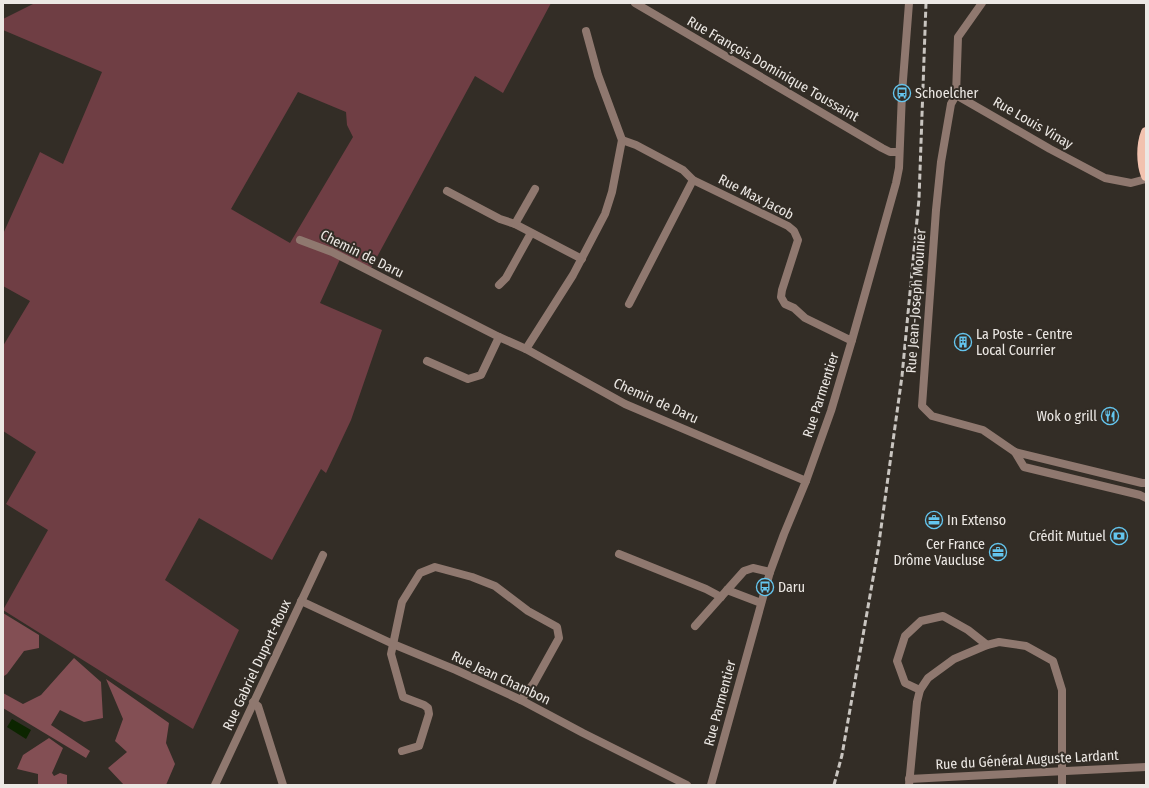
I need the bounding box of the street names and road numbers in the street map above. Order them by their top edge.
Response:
street label: Rue François Dominique Toussaint [684,13,862,125]
street label: Rue Louis Vinay [990,93,1077,153]
street label: Rue Max Jacob [715,171,797,223]
street label: Chemin de Daru [317,226,407,282]
street label: Rue Jean-Joseph Mounier [902,228,930,374]
street label: Rue Parmentier [799,350,843,440]
street label: Chemin de Daru [611,375,701,427]
street label: Rue Gabriel Duport-Roux [219,596,295,733]
street label: Rue Jean Chambon [449,648,553,708]
street label: Rue Parmentier [700,658,740,748]
street label: Rue du Général Auguste Lardant [935,747,1119,773]

